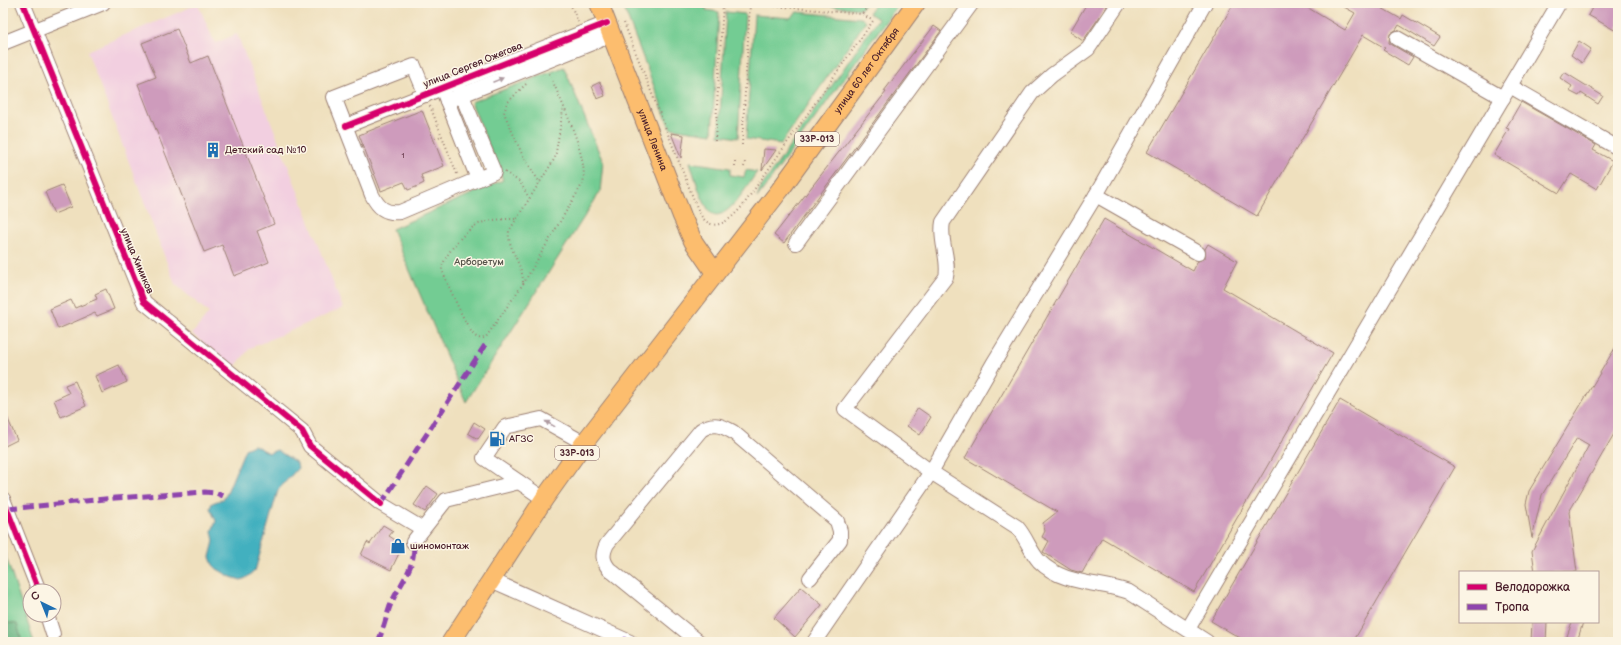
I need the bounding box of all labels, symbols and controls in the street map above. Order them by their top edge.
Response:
street label: улица 60 лет Октября [832,25,902,116]
street label: улица Сергея Ожегова [422,40,524,90]
one-way arrow [493,77,505,83]
street label: улица Ленина [635,107,670,173]
road number: 33Р-013 [795,132,839,146]
building icon: Детский сад №10 [204,141,222,159]
place label: Детский сад №10 [225,144,307,156]
house number: 1 [401,151,405,160]
street label: улица Химиков [118,227,156,296]
park label: Арборетум [453,256,504,268]
one-way arrow [544,421,556,428]
fuel station icon: АГЗС [488,430,506,448]
place label: АГЗС [508,433,533,445]
road number: 33Р-013 [555,446,599,460]
shop icon: шиномонтаж [389,537,407,555]
place label: шиномонтаж [410,540,469,552]
legend [1459,571,1599,623]
text: Велодорожка [1495,580,1570,595]
north arrow [22,583,62,623]
text: С [28,588,43,603]
text: Тропа [1495,600,1529,615]

